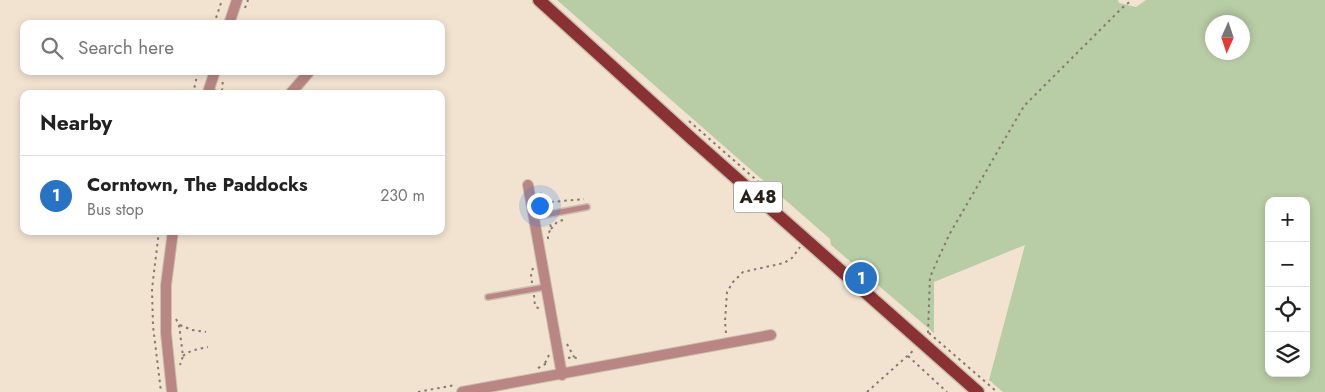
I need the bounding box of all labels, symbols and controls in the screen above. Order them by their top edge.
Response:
north arrow [1205,15,1250,60]
search box [20,20,445,75]
icon: search [38,34,66,62]
text: Search here [78,34,174,61]
text: Nearby [40,108,112,138]
text: Corntown, The Paddocks [87,171,308,198]
road number: A48 [734,182,782,212]
text: 1 [52,184,60,207]
text: 230 m [380,184,425,207]
your location [527,193,553,219]
map controls [1265,197,1310,377]
button: + [1265,197,1310,242]
text: Bus stop [87,198,144,221]
button: − [1265,242,1310,287]
pin: 1 [845,259,877,297]
button: locate [1265,287,1310,332]
button: layers [1265,332,1310,377]

